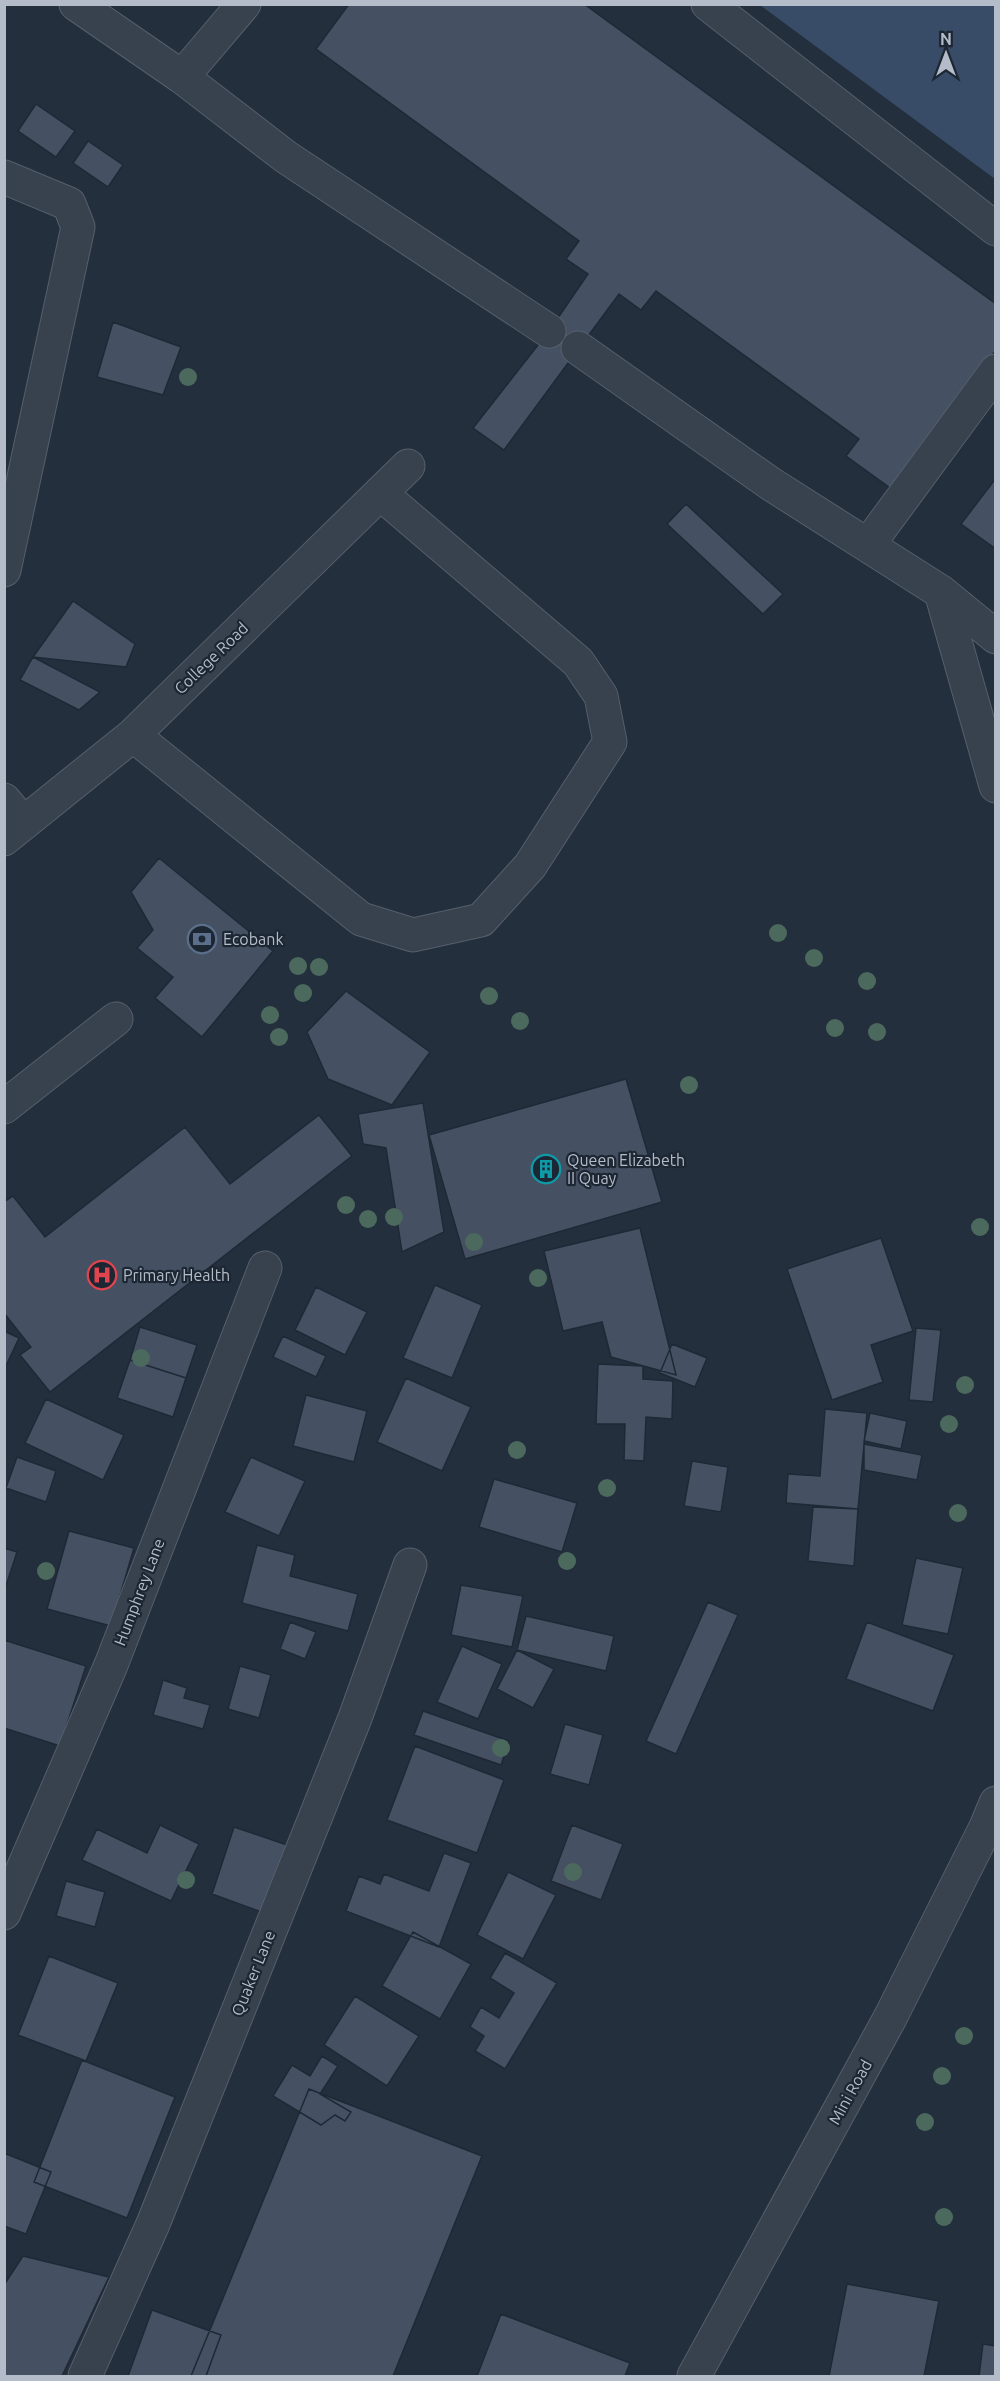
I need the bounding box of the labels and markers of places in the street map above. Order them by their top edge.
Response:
bank icon: Ecobank [186,923,218,955]
place label: Ecobank [223,930,284,948]
place label: Queen Elizabeth II Quay [567,1151,685,1187]
building icon: Queen Elizabeth II Quay [530,1153,562,1185]
hospital icon: Primary Health [86,1259,118,1291]
place label: Primary Health [123,1266,230,1284]

